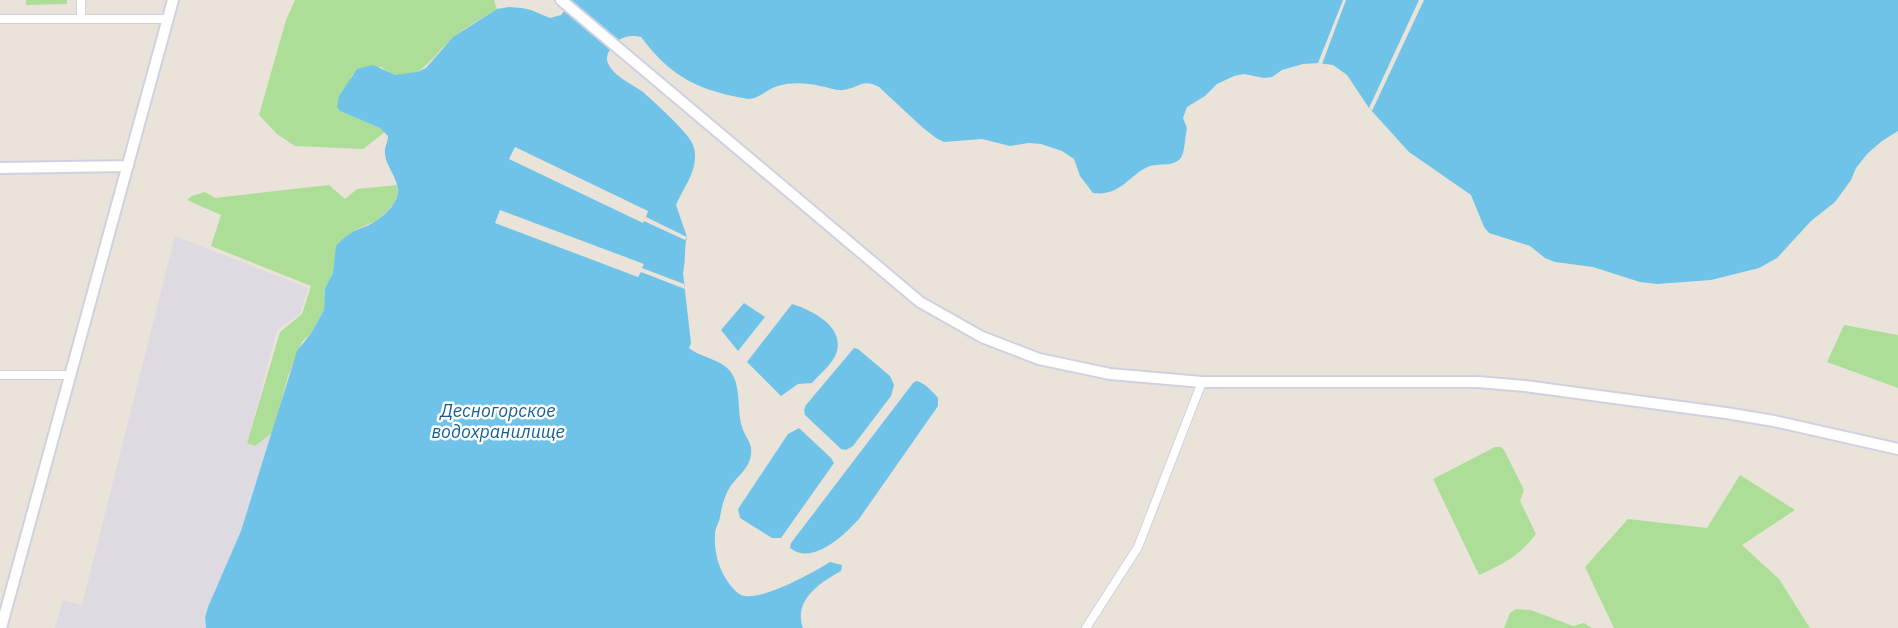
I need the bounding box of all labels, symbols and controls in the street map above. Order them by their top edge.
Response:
water label: Десногорское водохранилище [431,399,565,443]

